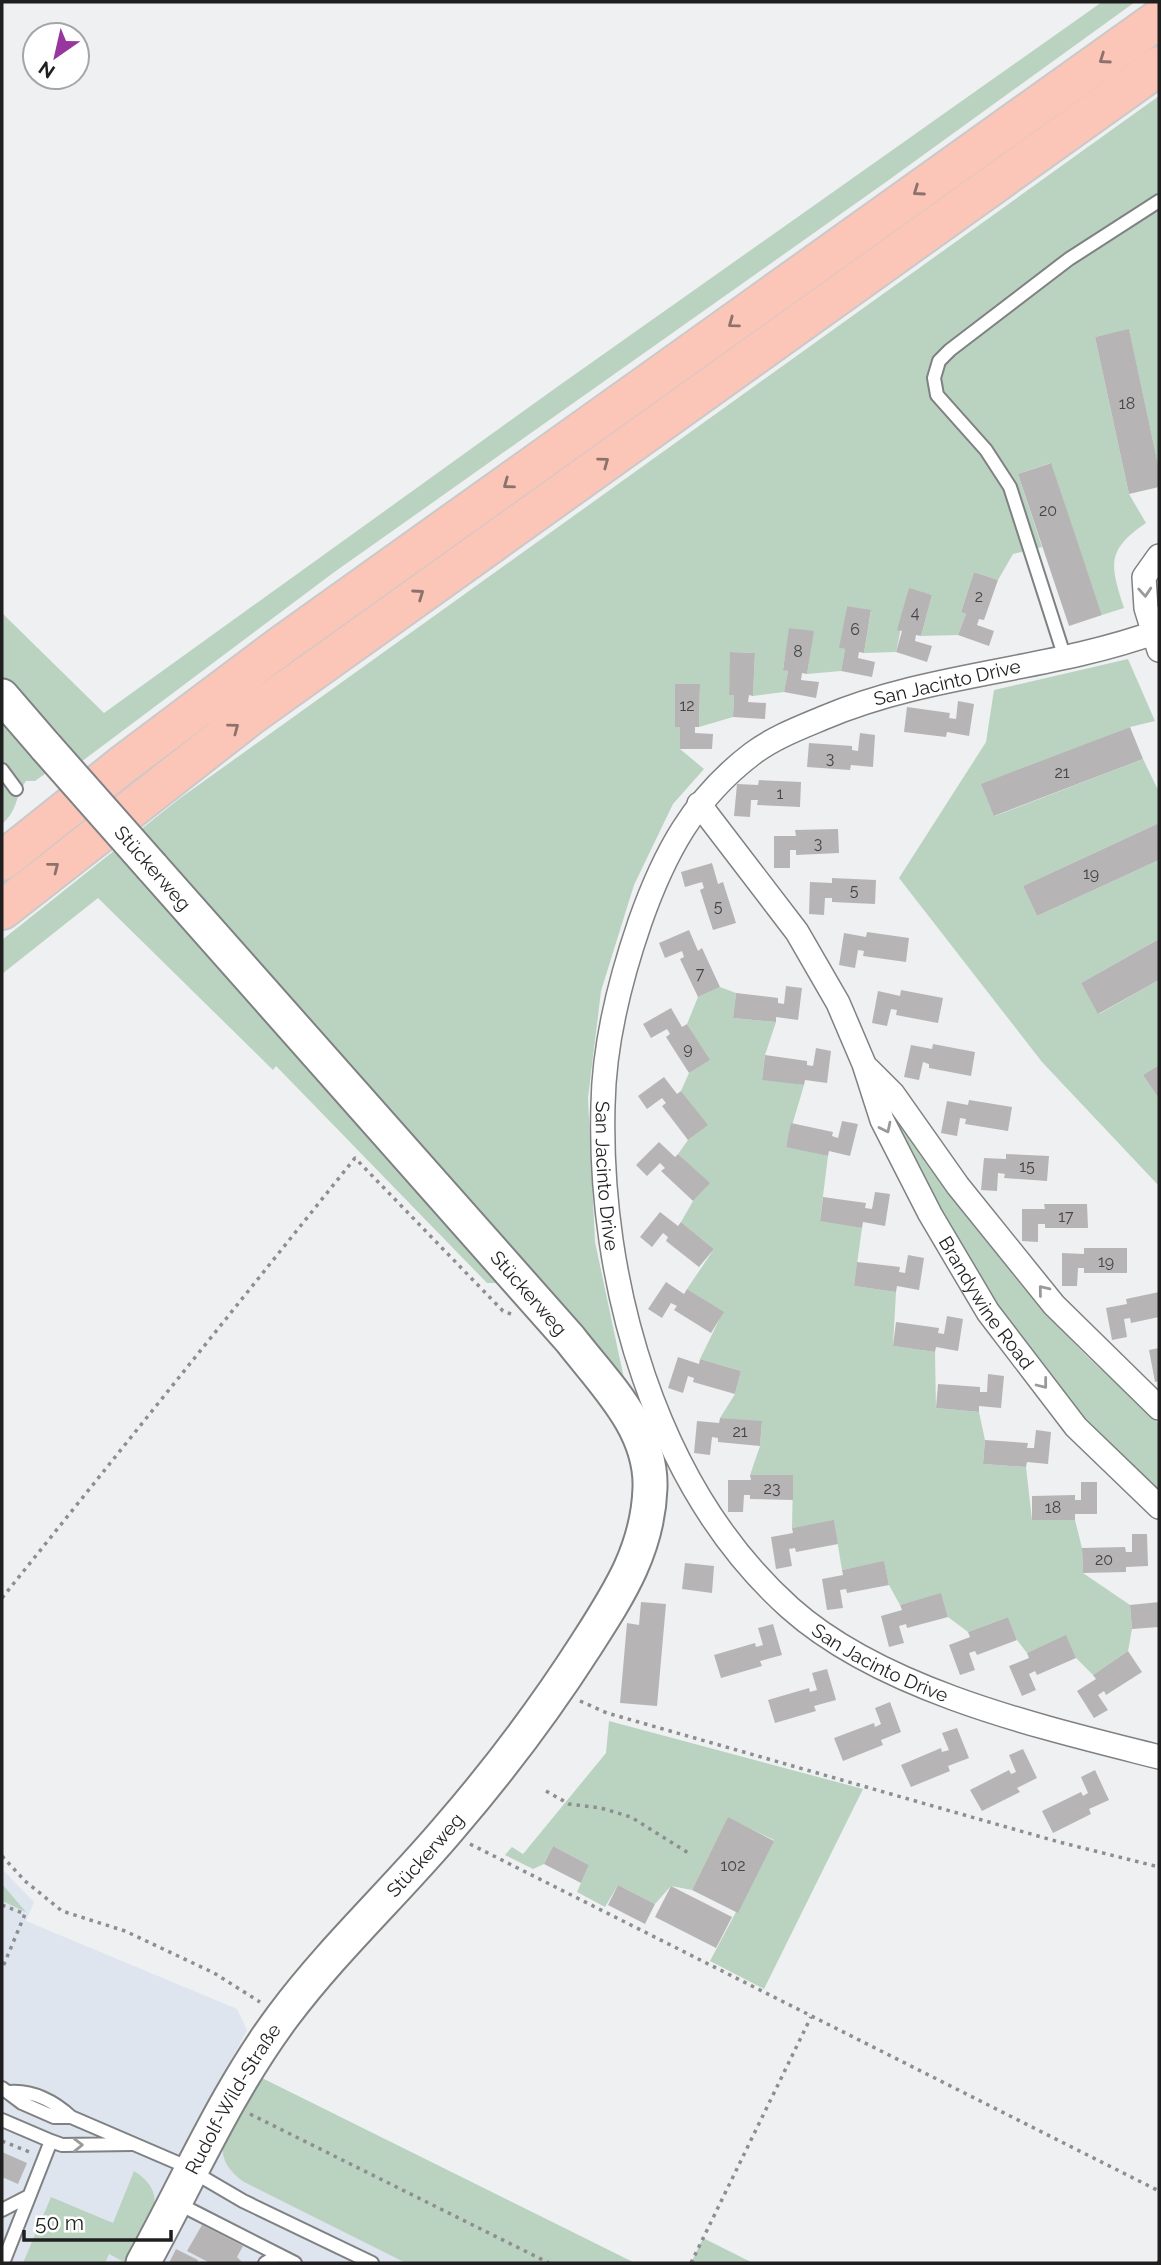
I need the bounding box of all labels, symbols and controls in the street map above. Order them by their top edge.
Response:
north arrow [21,21,91,91]
one-way arrow [1099,51,1112,63]
text: N [34,57,59,83]
one-way arrow [913,183,926,195]
one-way arrow [728,315,741,327]
house number: 18 [1119,394,1135,413]
one-way arrow [596,458,609,470]
one-way arrow [503,476,516,488]
house number: 20 [1039,501,1057,520]
house number: 2 [975,587,983,606]
one-way arrow [1137,587,1152,598]
one-way arrow [411,590,424,603]
house number: 4 [911,603,920,622]
house number: 6 [850,620,860,639]
house number: 8 [793,642,803,661]
street label: San Jacinto Drive [872,654,1022,710]
house number: 12 [679,696,695,715]
one-way arrow [227,723,239,736]
house number: 3 [826,749,834,768]
house number: 21 [1054,763,1070,782]
house number: 1 [777,784,784,803]
street label: Stückerweg [110,821,196,915]
house number: 3 [814,834,822,853]
one-way arrow [46,863,59,875]
house number: 19 [1083,864,1099,883]
house number: 5 [850,881,859,900]
house number: 5 [714,897,723,916]
house number: 7 [696,964,705,983]
house number: 9 [683,1039,693,1058]
street label: San Jacinto Drive [592,1101,623,1252]
one-way arrow [878,1121,892,1133]
house number: 15 [1019,1157,1035,1176]
house number: 17 [1058,1207,1074,1226]
street label: Brandywine Road [935,1232,1039,1373]
street label: Stückerweg [486,1246,572,1340]
house number: 19 [1098,1252,1114,1271]
one-way arrow [1038,1286,1051,1298]
one-way arrow [1035,1376,1048,1389]
house number: 21 [732,1422,748,1441]
house number: 23 [764,1479,780,1498]
house number: 18 [1045,1498,1061,1517]
house number: 20 [1095,1550,1113,1569]
street label: San Jacinto Drive [808,1619,951,1706]
street label: Stückerweg [382,1808,468,1901]
house number: 102 [721,1856,745,1875]
street label: Rudolf-Wild-Straße [180,2019,285,2178]
one-way arrow [73,2137,83,2153]
scale bar [24,2198,172,2242]
text: 50 m [35,2210,84,2235]

